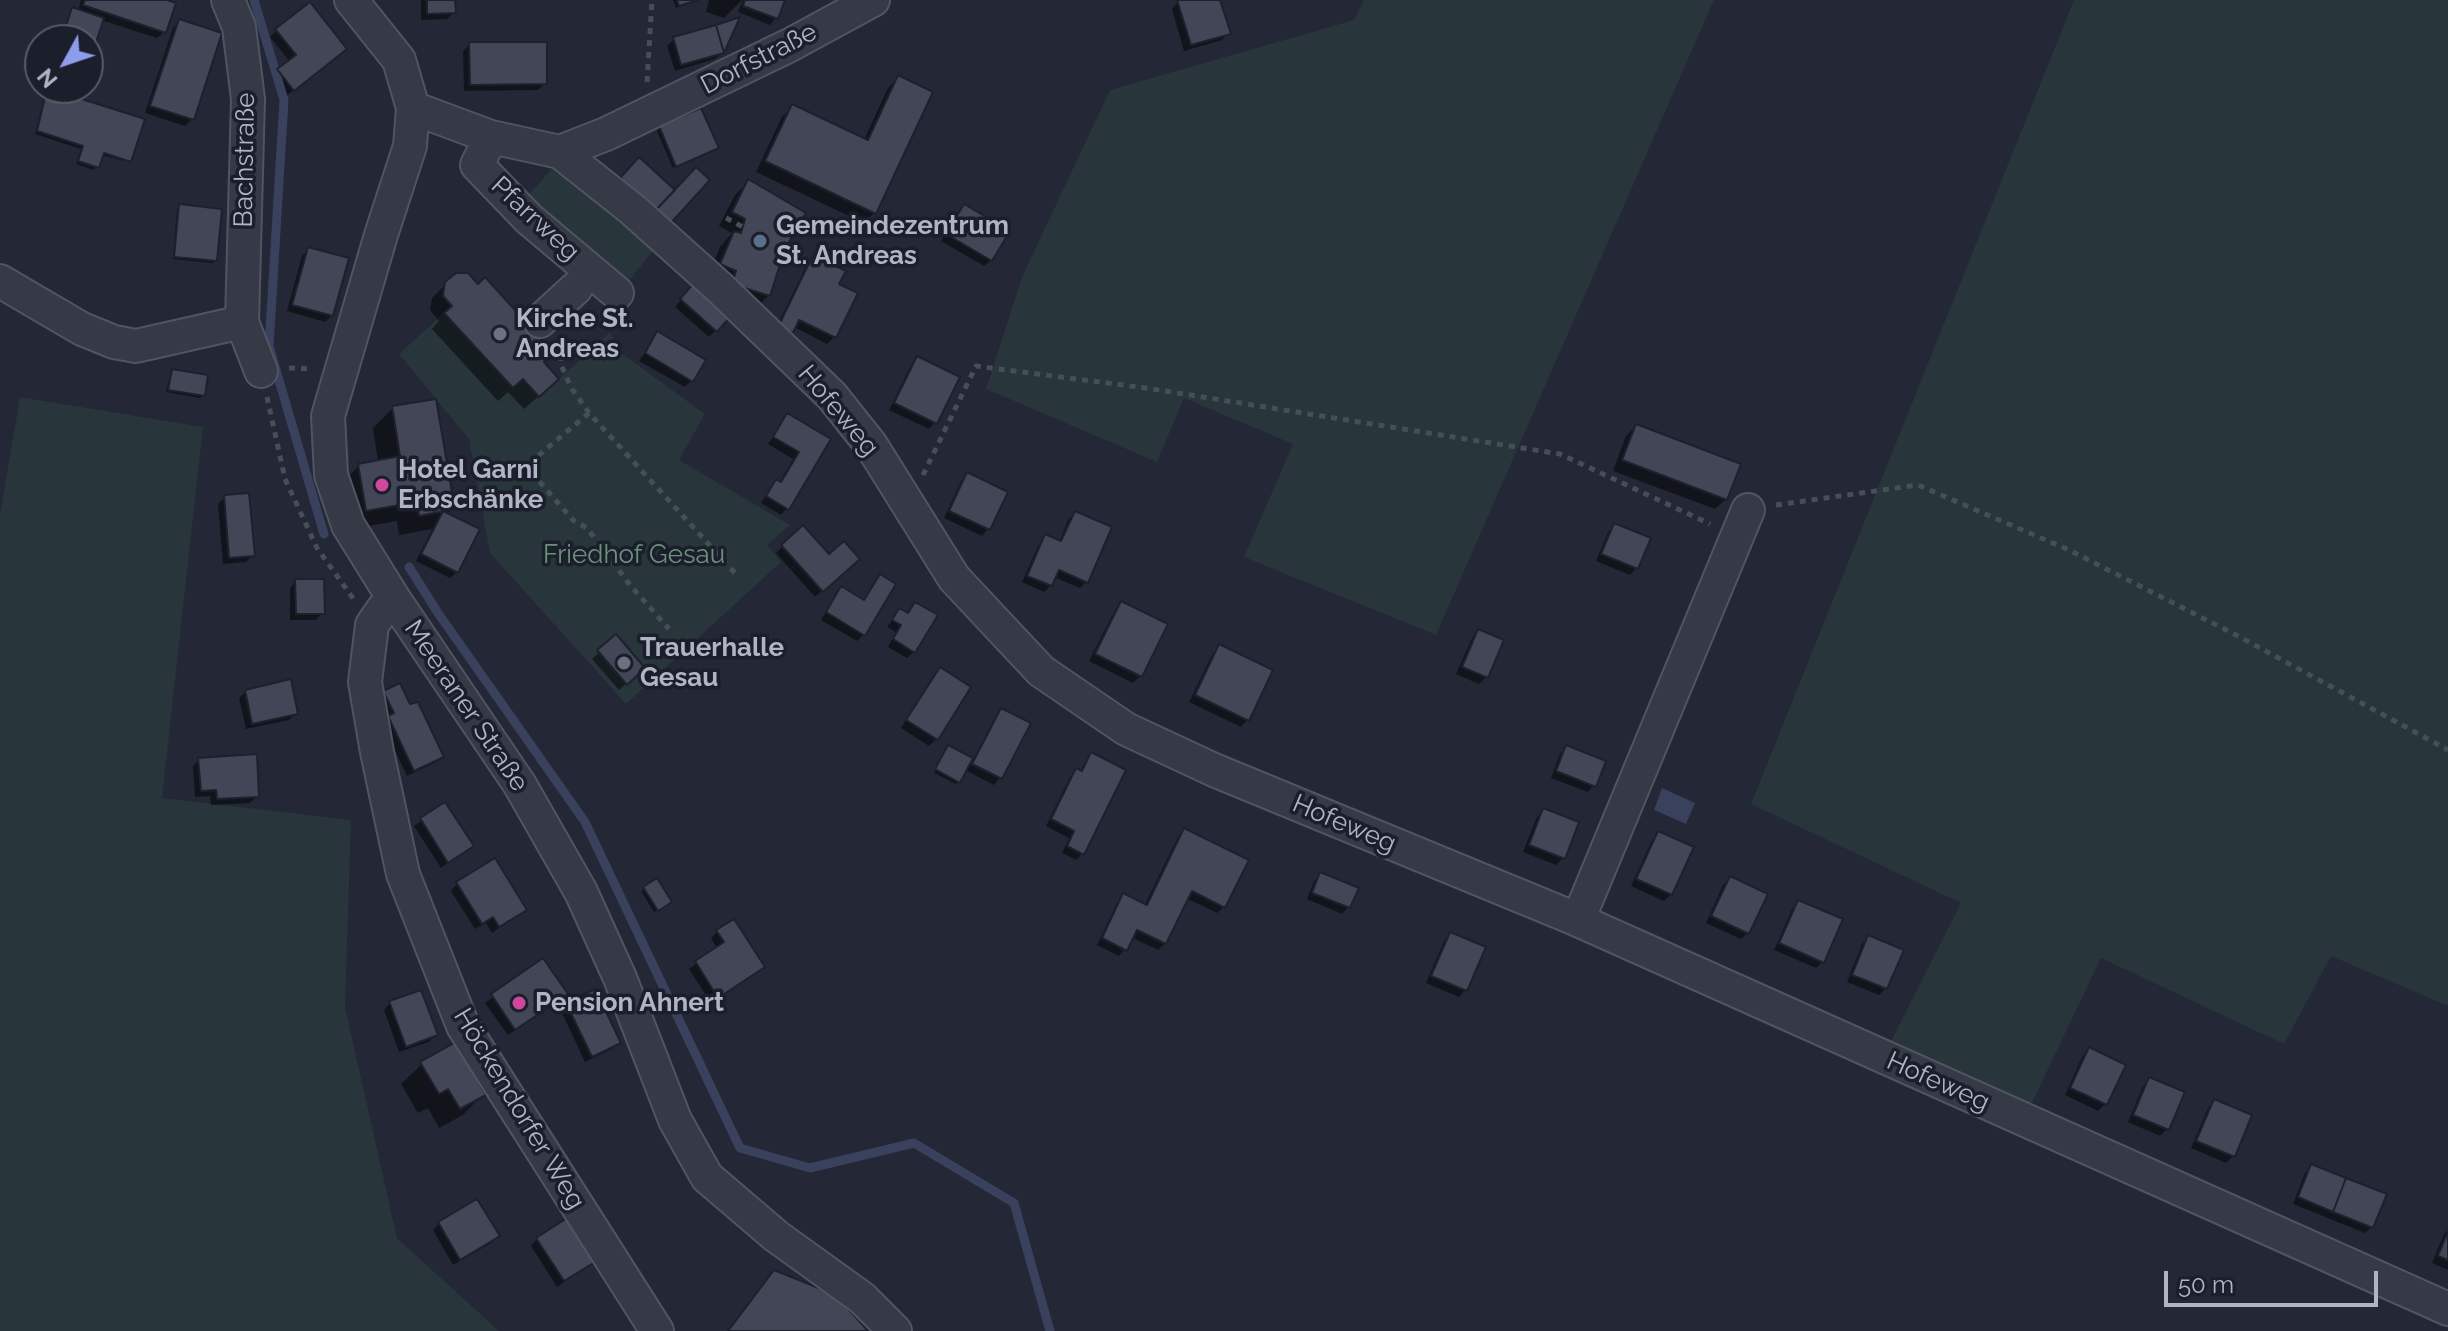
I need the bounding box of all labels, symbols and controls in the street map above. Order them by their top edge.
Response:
street label: Dorfstraße [696,17,822,101]
north arrow [24,24,104,104]
text: N [32,63,63,93]
street label: Bachstraße [228,92,262,228]
street label: Pfarrweg [484,170,586,268]
place label: Gemeindezentrum St. Andreas [776,210,1009,272]
marker: Gemeindezentrum St. Andreas [751,232,769,250]
place label: Kirche St. Andreas [516,303,634,364]
marker: Kirche St. Andreas [491,325,509,343]
street label: Hofeweg [791,359,885,463]
place label: Hotel Garni Erbschänke [398,454,543,516]
marker: Hotel Garni Erbschänke [373,476,391,494]
park label: Friedhof Gesau [543,539,725,571]
street label: Meeraner Straße [397,615,535,797]
place label: Trauerhalle Gesau [640,632,784,694]
marker: Trauerhalle Gesau [615,654,633,672]
street label: Hofeweg [1288,788,1400,860]
place label: Pension Ahnert [535,987,724,1019]
marker: Pension Ahnert [510,994,528,1012]
street label: Höckendorfer Weg [447,1003,591,1215]
street label: Hofeweg [1882,1046,1994,1118]
scale bar [2168,1255,2382,1305]
text: 50 m [2178,1270,2234,1299]

